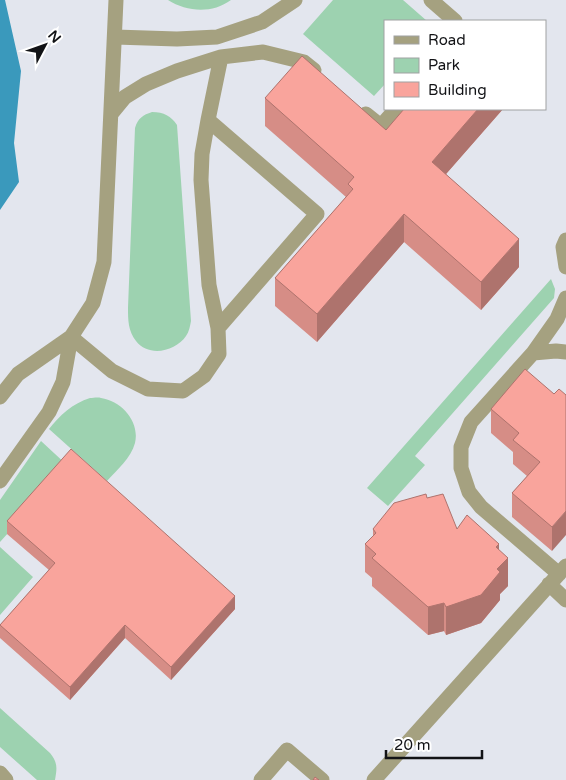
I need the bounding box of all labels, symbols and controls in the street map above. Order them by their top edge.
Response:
north arrow [20,20,70,70]
legend [384,20,546,110]
text: N [44,27,65,47]
text: Road [428,31,466,49]
text: Park [428,56,460,74]
text: Building [428,81,487,99]
scale bar [386,728,482,760]
text: 20 m [394,736,431,754]

